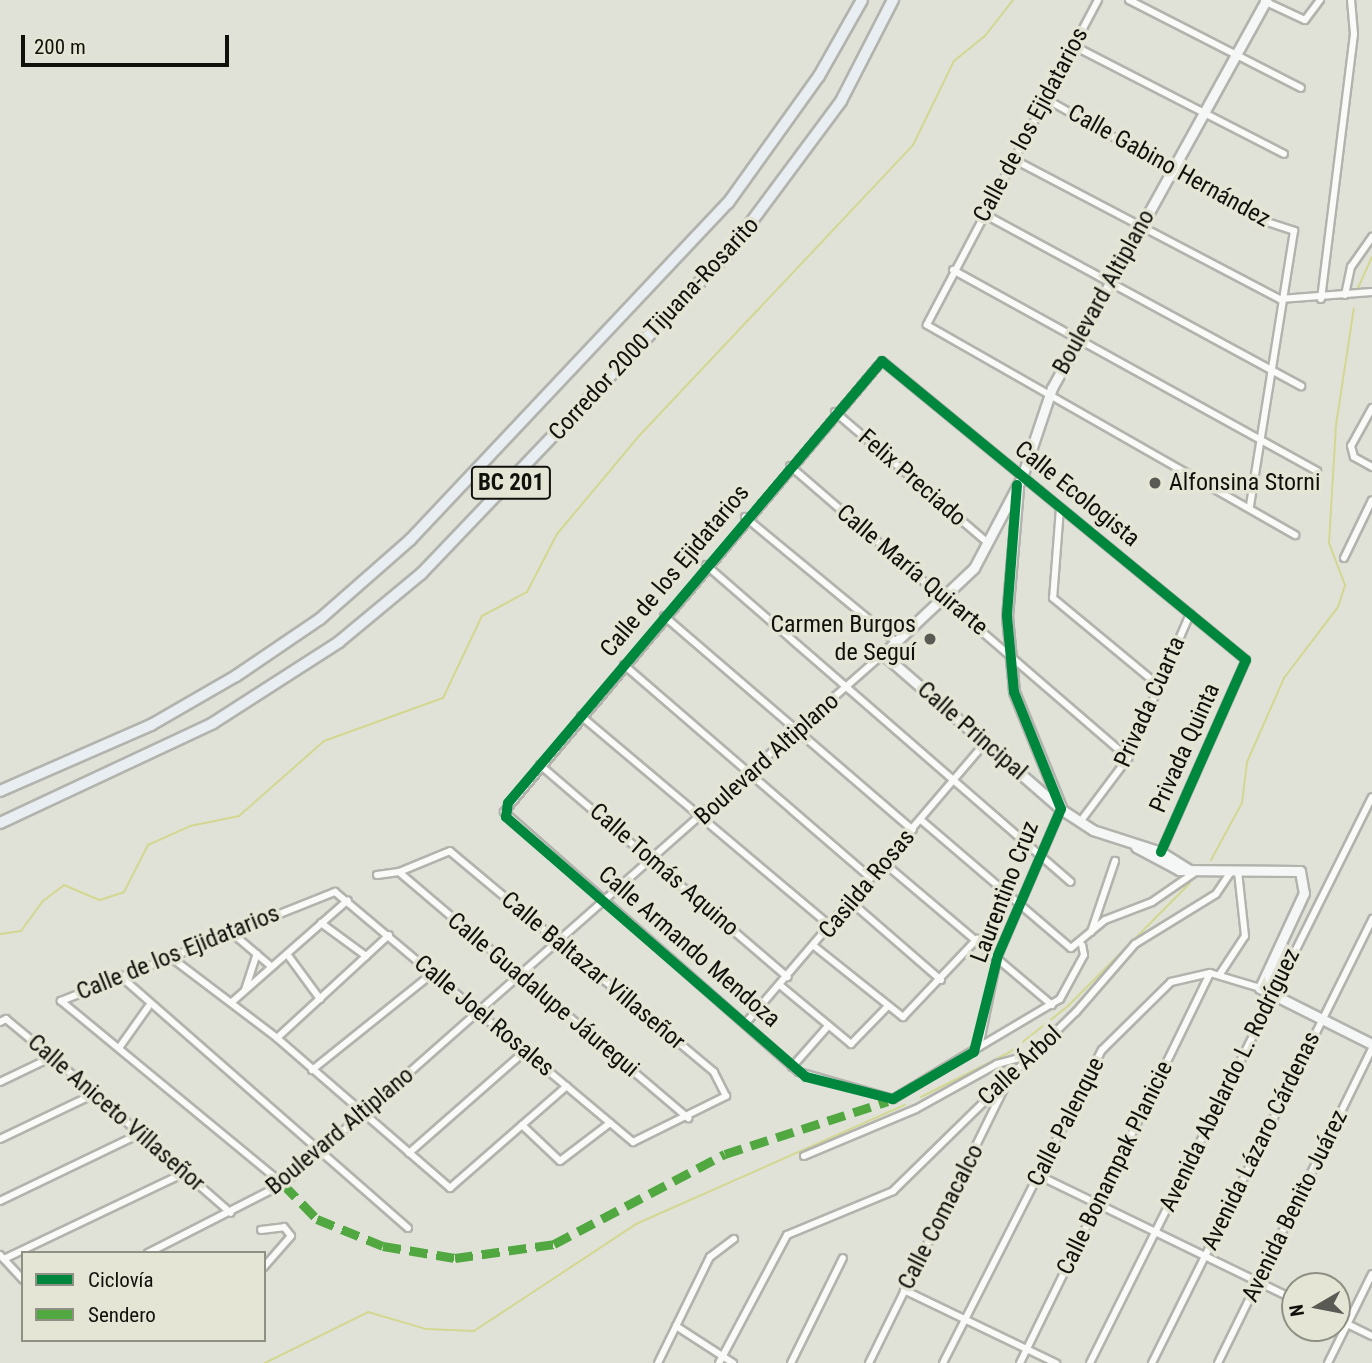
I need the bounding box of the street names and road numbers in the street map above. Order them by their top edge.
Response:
street label: Calle de los Ejidatarios [968,23,1094,227]
street label: Calle Gabino Hernández [1063,98,1275,234]
street label: Boulevard Altiplano [1047,205,1161,379]
street label: Corredor 2000 Tijuana-Rosarito [543,211,765,447]
street label: Felix Preciado [852,423,972,533]
street label: Calle Ecologista [1009,435,1145,553]
road number: BC 201 [471,463,551,503]
street label: Calle de los Ejidatarios [594,479,756,663]
street label: Calle María Quirarte [831,498,993,642]
street label: Privada Cuarta [1108,632,1192,772]
street label: Calle Principal [911,676,1033,786]
street label: Privada Quinta [1144,679,1226,817]
street label: Boulevard Altiplano [689,687,845,831]
street label: Calle Tomás Aquino [583,797,745,943]
street label: Laurentino Cruz [965,817,1045,967]
street label: Casilda Rosas [813,823,921,945]
street label: Calle Armando Mendoza [592,860,786,1034]
street label: Calle Baltazar Villaseñor [495,886,691,1056]
street label: Calle de los Ejidatarios [72,899,284,1007]
street label: Calle Guadalupe Jáuregui [441,906,645,1084]
street label: Avenida Abelardo L. Rodríguez [1154,944,1306,1216]
street label: Calle Joel Rosales [408,949,560,1083]
street label: Calle Árbol [972,1020,1068,1112]
street label: Avenida Lázaro Cárdenas [1196,1027,1326,1255]
street label: Calle Aniceto Villaseñor [22,1028,210,1198]
street label: Calle Palenque [1021,1053,1111,1191]
street label: Calle Bonampak Planicie [1051,1056,1179,1280]
street label: Boulevard Altiplano [260,1061,420,1201]
street label: Avenida Benito Juárez [1236,1105,1354,1307]
street label: Calle Comacalco [892,1139,990,1295]

